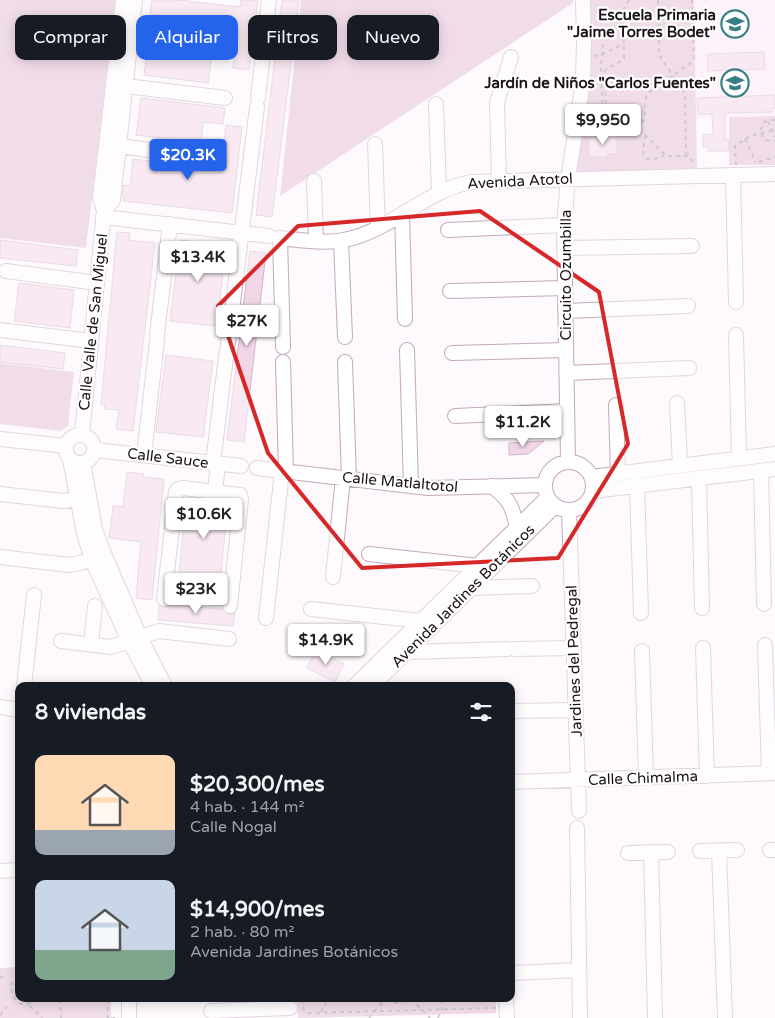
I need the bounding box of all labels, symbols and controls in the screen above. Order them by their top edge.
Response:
place label: Escuela Primaria "Jaime Torres Bodet" [567,6,716,41]
school or university icon: Escuela Primaria "Jaime Torres Bodet" [720,9,750,39]
chip: Comprar [15,15,126,60]
chip: Alquilar [136,15,238,60]
chip: Filtros [248,15,337,60]
chip: Nuevo [347,15,439,60]
school or university icon: Jardín de Niños "Carlos Fuentes" [720,68,750,98]
place label: Jardín de Niños "Carlos Fuentes" [484,74,716,92]
pin: $9,950 [562,104,644,146]
text: $9,950 [576,110,630,130]
pin: $20.3K [147,138,229,181]
text: $20.3K [161,145,215,165]
street label: Avenida Atotol [467,169,573,193]
street label: Circuito Ozumbilla [557,210,575,340]
street label: Calle Valle de San Miguel [75,233,111,411]
pin: $13.4K [157,240,239,283]
text: $13.4K [171,247,225,267]
pin: $27K [217,304,277,347]
text: $27K [227,311,267,331]
pin: $11.2K [482,406,564,448]
text: $11.2K [496,412,550,432]
street label: Calle Sauce [126,444,210,472]
street label: Calle Matlaltotol [341,468,459,496]
pin: $10.6K [163,498,245,540]
text: $10.6K [177,504,231,524]
street label: Avenida Jardines Botánicos [388,521,538,671]
pin: $23K [166,572,226,615]
text: $23K [176,579,216,599]
street label: Jardines del Pedregal [562,585,586,737]
pin: $14.9K [285,624,367,666]
text: $14.9K [299,630,353,650]
icon: filters [467,698,495,726]
text: 8 viviendas [35,700,146,725]
street label: Calle Chimalma [588,767,698,789]
text: $20,300/mes [190,772,325,797]
icon: home [75,775,135,835]
text: 4 hab. · 144 m² [190,797,304,817]
text: Calle Nogal [190,817,277,837]
text: $14,900/mes [190,897,325,922]
icon: home [75,900,135,960]
text: 2 hab. · 80 m² [190,922,294,942]
text: Avenida Jardines Botánicos [190,942,398,962]

